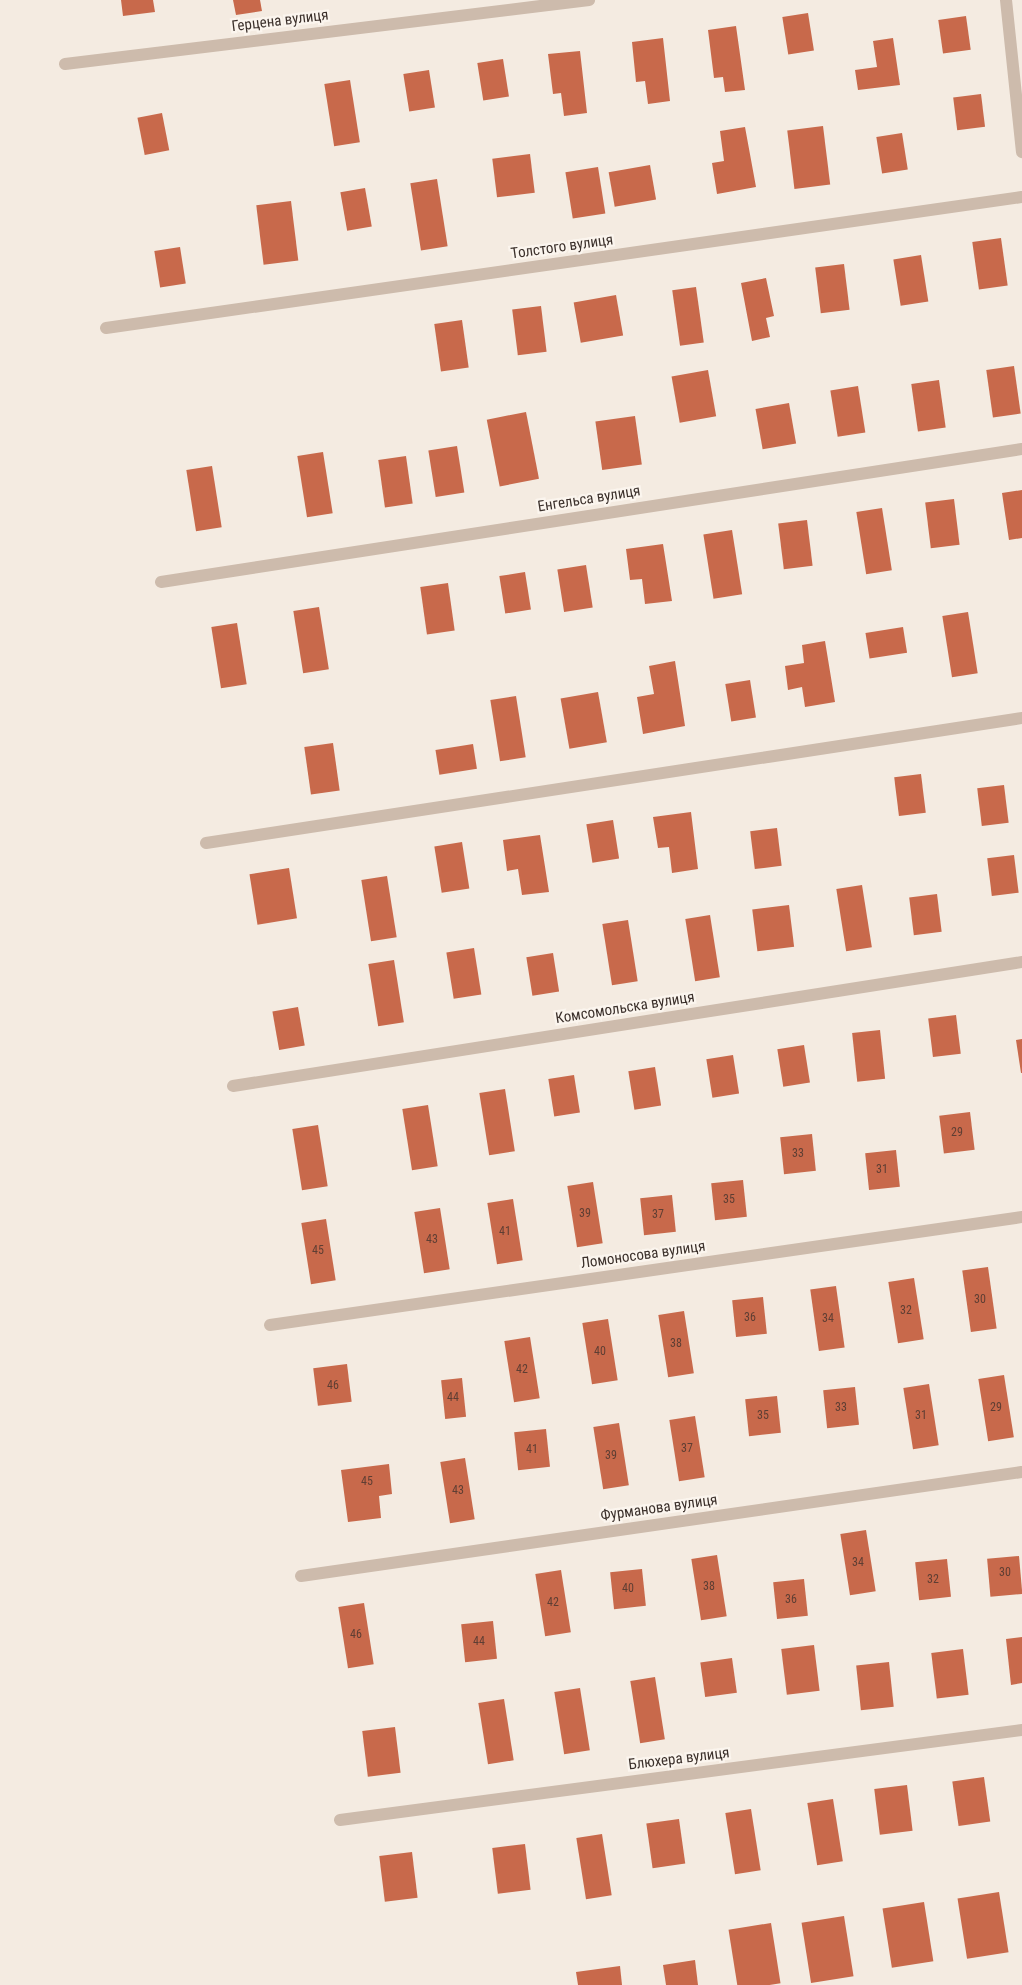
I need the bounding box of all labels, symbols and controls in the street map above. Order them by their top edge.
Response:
street label: Герцена вулиця [231,6,329,36]
street label: Толстого вулиця [510,231,614,263]
street label: Енгельса вулиця [536,482,642,516]
street label: Комсомольска вулиця [554,988,696,1028]
house number: 29 [951,1126,963,1140]
house number: 33 [792,1147,804,1161]
house number: 31 [876,1163,888,1177]
house number: 35 [723,1193,735,1207]
house number: 39 [579,1207,591,1221]
house number: 37 [652,1208,664,1222]
house number: 41 [499,1225,511,1239]
house number: 43 [426,1233,438,1247]
street label: Ломоносова вулиця [580,1237,706,1273]
house number: 45 [312,1244,324,1258]
house number: 30 [974,1293,986,1307]
house number: 32 [900,1304,912,1318]
house number: 36 [744,1311,756,1325]
house number: 34 [822,1312,834,1326]
house number: 38 [670,1337,682,1351]
house number: 40 [594,1345,606,1359]
house number: 42 [516,1363,528,1377]
house number: 46 [327,1379,339,1393]
house number: 44 [447,1391,459,1405]
house number: 33 [835,1401,847,1415]
house number: 29 [990,1401,1002,1415]
house number: 35 [757,1409,769,1423]
house number: 31 [915,1409,927,1423]
house number: 37 [681,1442,693,1456]
house number: 41 [526,1443,538,1457]
house number: 39 [605,1449,617,1463]
house number: 45 [361,1475,373,1489]
house number: 43 [452,1484,464,1498]
street label: Фурманова вулиця [599,1491,719,1525]
house number: 34 [852,1556,864,1570]
house number: 30 [999,1566,1011,1580]
house number: 32 [927,1573,939,1587]
house number: 38 [703,1580,715,1594]
house number: 40 [622,1582,634,1596]
house number: 36 [785,1593,797,1607]
house number: 42 [547,1596,559,1610]
house number: 46 [350,1628,362,1642]
house number: 44 [473,1635,485,1649]
street label: Блюхера вулиця [627,1744,731,1774]

